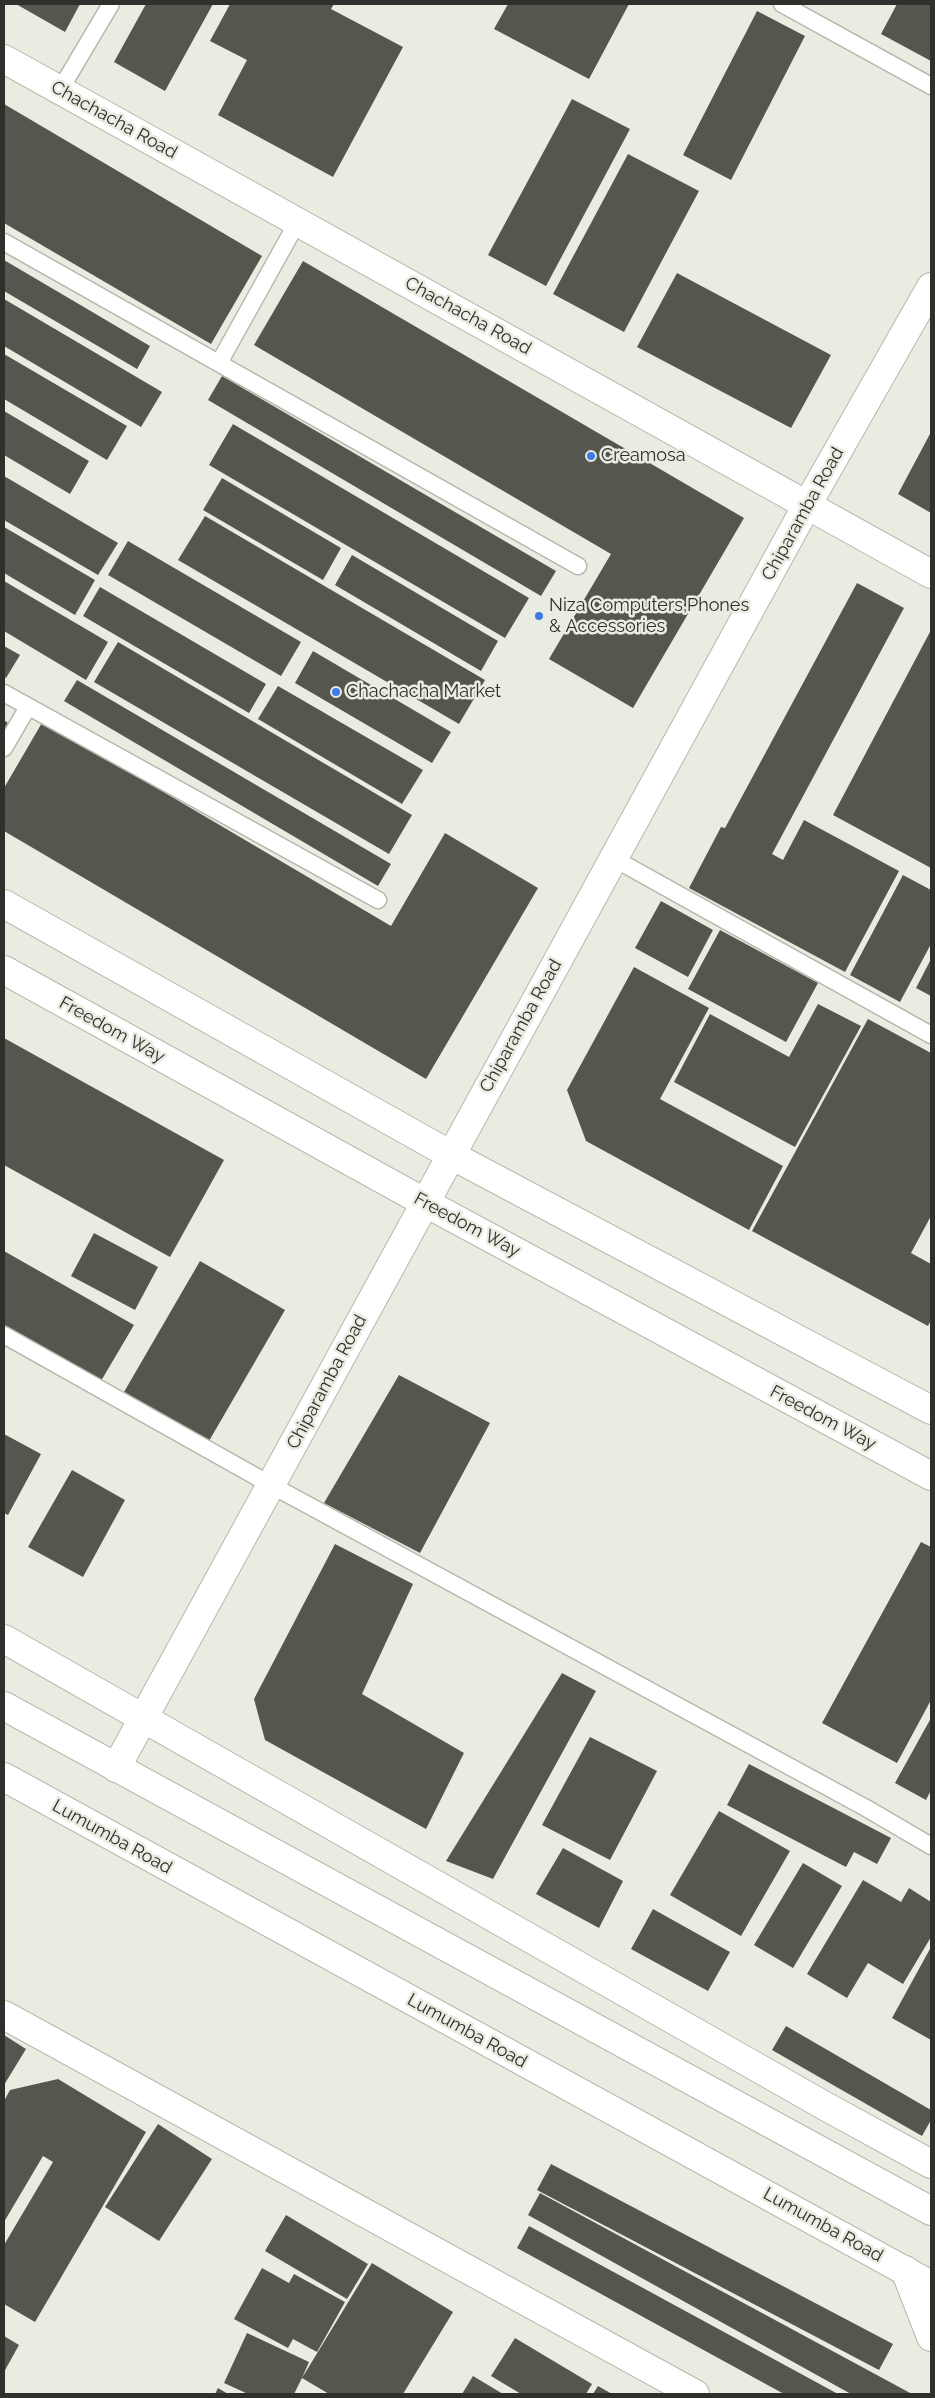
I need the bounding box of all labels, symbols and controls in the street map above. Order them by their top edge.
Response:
street label: Chachacha Road [47,76,181,164]
street label: Chachacha Road [401,272,535,360]
street label: Chiparamba Road [757,444,849,584]
place label: Creamosa [601,445,686,467]
marker: Creamosa [585,450,597,462]
place label: Niza Computers,Phones & Accessories [549,595,749,638]
marker: Niza Computers,Phones & Accessories [533,610,545,622]
place label: Chachacha Market [346,681,501,703]
marker: Chachacha Market [330,686,342,698]
street label: Chiparamba Road [475,956,567,1096]
street label: Freedom Way [55,992,169,1068]
street label: Freedom Way [410,1188,524,1262]
street label: Chiparamba Road [282,1311,372,1453]
street label: Freedom Way [766,1381,880,1455]
street label: Lumumba Road [48,1795,176,1879]
street label: Lumumba Road [403,1989,531,2073]
street label: Lumumba Road [759,2183,887,2267]

